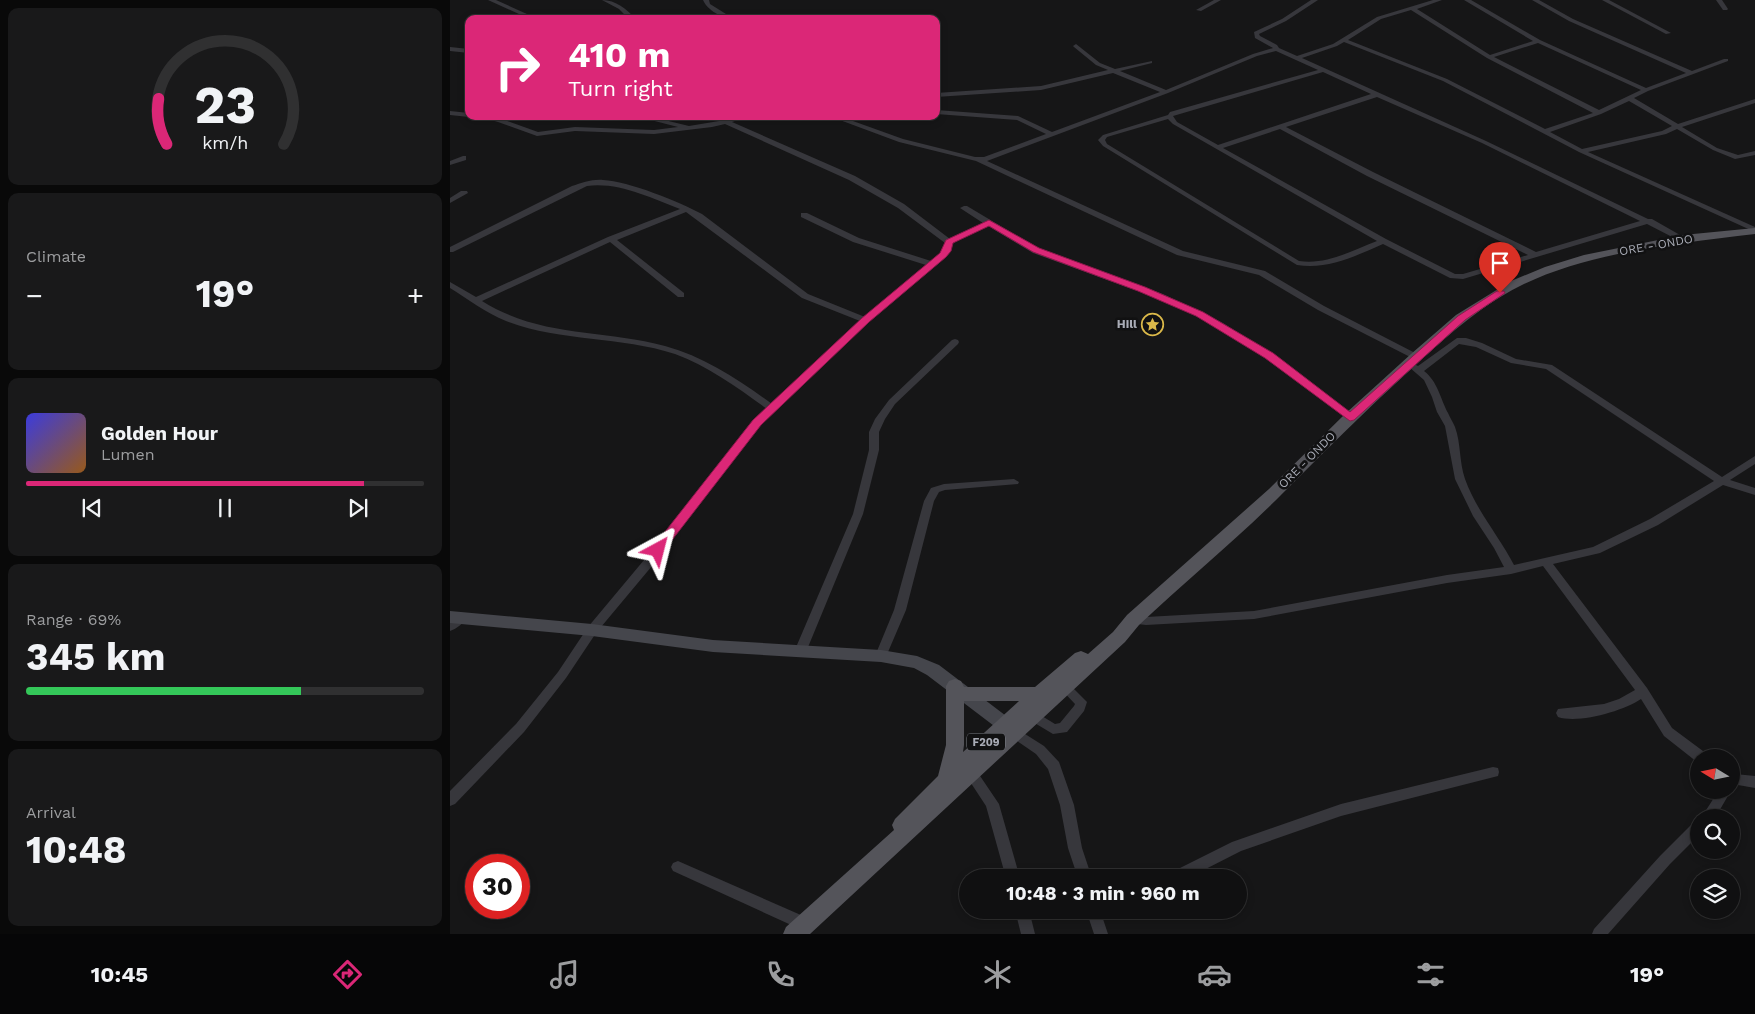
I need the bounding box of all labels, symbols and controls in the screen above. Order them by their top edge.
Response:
text: 410 m [568,34,670,76]
icon: right [485,35,550,100]
text: 23 [194,75,256,136]
text: Turn right [568,76,673,101]
text: km/h [202,132,248,153]
street label: ORE - ONDO [1618,232,1694,258]
pin [1479,242,1521,293]
text: Climate [26,247,86,266]
icon: arrive [1486,249,1514,277]
text: 19° [196,272,254,316]
text: − [26,279,43,312]
text: + [407,279,424,312]
place icon: Hill [1141,312,1165,336]
place label: Hill [1117,317,1137,331]
text: Golden Hour [101,422,218,445]
street label: ORE - ONDO [1276,429,1338,491]
text: Lumen [101,445,155,464]
icon: previous [78,494,106,522]
icon: pause [211,494,239,522]
icon: next [344,494,372,522]
position arrow [631,523,683,575]
text: Range · 69% [26,610,121,629]
text: 345 km [26,635,166,679]
road number: F209 [967,734,1005,750]
north arrow [1690,749,1740,799]
map controls [1690,749,1740,919]
text: Arrival [26,803,76,822]
button: search [1690,809,1740,859]
text: 10:48 [26,828,127,872]
speed limit sign: 30 [465,854,530,919]
button: layers [1690,869,1740,919]
text: 10:48 · 3 min · 960 m [1006,882,1200,905]
icon: directions [330,957,365,992]
icon: music [547,957,582,992]
icon: phone [763,957,798,992]
icon: climate [980,957,1015,992]
icon: car [1197,957,1232,992]
icon: filters [1413,957,1448,992]
text: 10:45 [91,962,148,987]
text: 19° [1630,962,1664,987]

